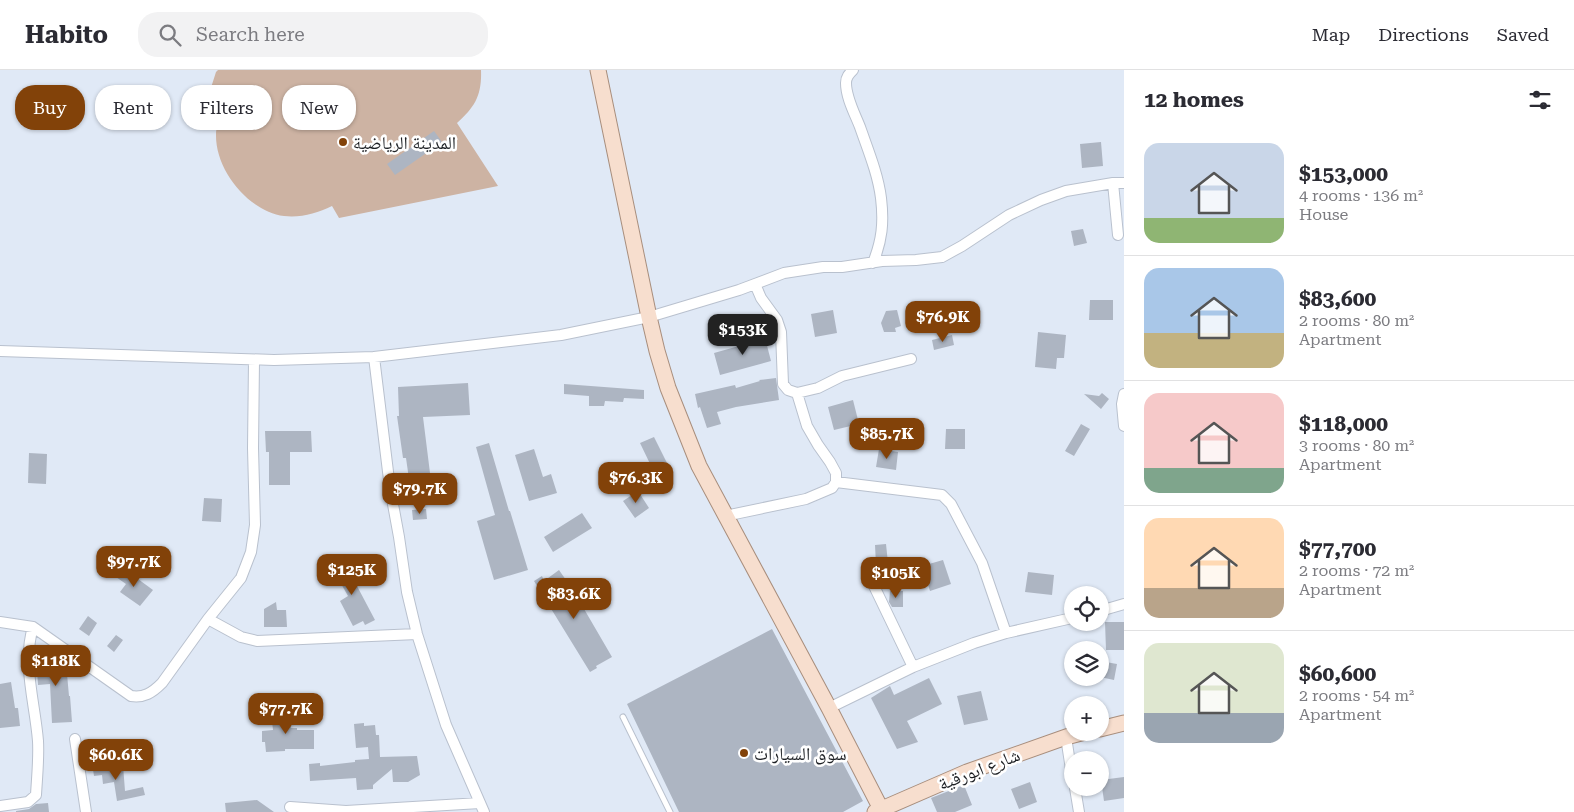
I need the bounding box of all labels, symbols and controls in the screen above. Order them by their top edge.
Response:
search box [138,12,488,57]
text: Habito [25,21,108,49]
icon: search [156,21,184,49]
text: Search here [196,23,305,46]
text: Map [1312,24,1350,45]
text: Directions [1378,24,1469,45]
text: Saved [1497,24,1549,45]
chip: Buy [15,85,85,130]
chip: Rent [95,85,171,130]
chip: Filters [181,85,272,130]
chip: New [282,85,356,130]
icon: filters [1526,86,1554,114]
text: 12 homes [1144,88,1244,112]
place label: المدينة الرياضية [353,132,456,153]
marker: المدينة الرياضية [337,136,349,148]
text: $153,000 [1299,162,1388,186]
icon: home [1184,163,1244,223]
text: 4 rooms · 136 m² [1299,186,1423,205]
text: House [1299,205,1348,224]
text: $83,600 [1299,287,1376,311]
icon: home [1184,288,1244,348]
pin: $76.9K [902,300,984,343]
text: $76.9K [916,307,970,326]
text: 2 rooms · 80 m² [1299,311,1414,330]
pin: $153K [708,314,778,356]
text: $153K [719,320,767,339]
text: Apartment [1299,330,1382,349]
text: $118,000 [1299,412,1388,436]
icon: home [1184,413,1244,473]
pin: $85.7K [846,418,928,460]
text: $85.7K [860,424,914,443]
text: 3 rooms · 80 m² [1299,436,1414,455]
text: Apartment [1299,455,1382,474]
pin: $76.3K [595,462,677,504]
text: $76.3K [609,468,663,487]
pin: $79.7K [379,472,461,515]
text: $79.7K [393,479,447,498]
text: $77,700 [1299,537,1376,561]
icon: home [1184,538,1244,598]
pin: $97.7K [93,546,175,588]
text: $97.7K [107,552,161,571]
pin: $125K [317,554,387,596]
pin: $105K [861,556,931,599]
text: $125K [328,560,376,579]
text: 2 rooms · 72 m² [1299,561,1414,580]
text: $105K [872,563,920,582]
pin: $83.6K [533,578,615,620]
text: Apartment [1299,580,1382,599]
text: $83.6K [547,584,601,603]
map controls [1064,586,1109,796]
button: locate [1064,586,1109,631]
button: layers [1064,641,1109,686]
pin: $118K [21,644,91,687]
text: $118K [32,651,80,670]
text: $60,600 [1299,662,1376,686]
icon: home [1184,663,1244,723]
text: 2 rooms · 54 m² [1299,686,1414,705]
pin: $77.7K [245,692,327,735]
button: + [1064,696,1109,741]
text: $77.7K [259,699,313,718]
text: Apartment [1299,705,1382,724]
pin: $60.6K [75,738,157,781]
place label: سوق السيارات [754,743,847,765]
street label: شارع ابورقية [935,744,1023,795]
text: $60.6K [89,745,143,764]
marker: سوق السيارات [738,747,750,759]
button: − [1064,751,1109,796]

